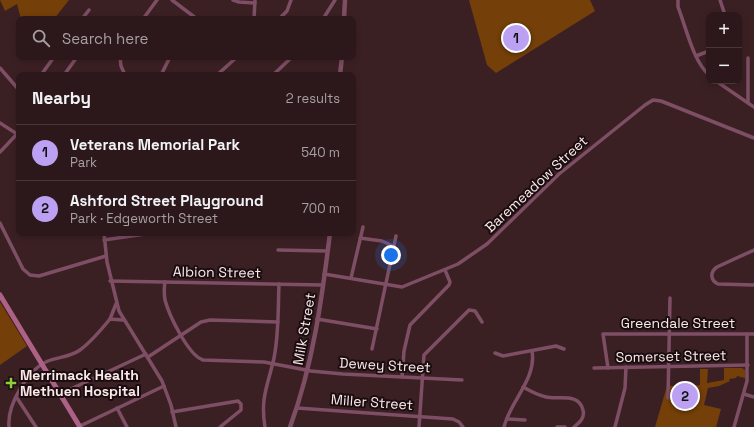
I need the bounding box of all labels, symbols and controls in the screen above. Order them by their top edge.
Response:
map controls [706,12,742,84]
button: + [706,12,742,48]
search box [16,16,356,60]
pin: 1 [503,23,529,53]
icon: search [30,27,52,49]
text: Search here [62,29,148,48]
button: − [706,48,742,84]
text: Nearby [32,87,91,109]
text: 2 results [286,90,340,107]
street label: Baremeadow Street [481,132,591,236]
text: Veterans Memorial Park [70,135,240,154]
text: 1 [42,144,48,161]
text: 540 m [301,144,340,161]
text: Park [70,154,97,171]
text: Ashford Street Playground [70,191,263,210]
text: 2 [41,200,49,217]
text: 700 m [302,200,340,217]
text: Park · Edgeworth Street [70,210,218,227]
your location [381,245,401,265]
street label: Albion Street [173,262,261,282]
street label: Milk Street [289,292,319,366]
street label: Greendale Street [621,314,735,332]
street label: Somerset Street [615,346,727,366]
street label: Dewey Street [339,354,431,376]
place label: Merrimack Health Methuen Hospital [20,366,140,400]
marker: Merrimack Health Methuen Hospital [5,377,17,389]
pin: 2 [672,381,698,411]
street label: Miller Street [330,390,414,414]

